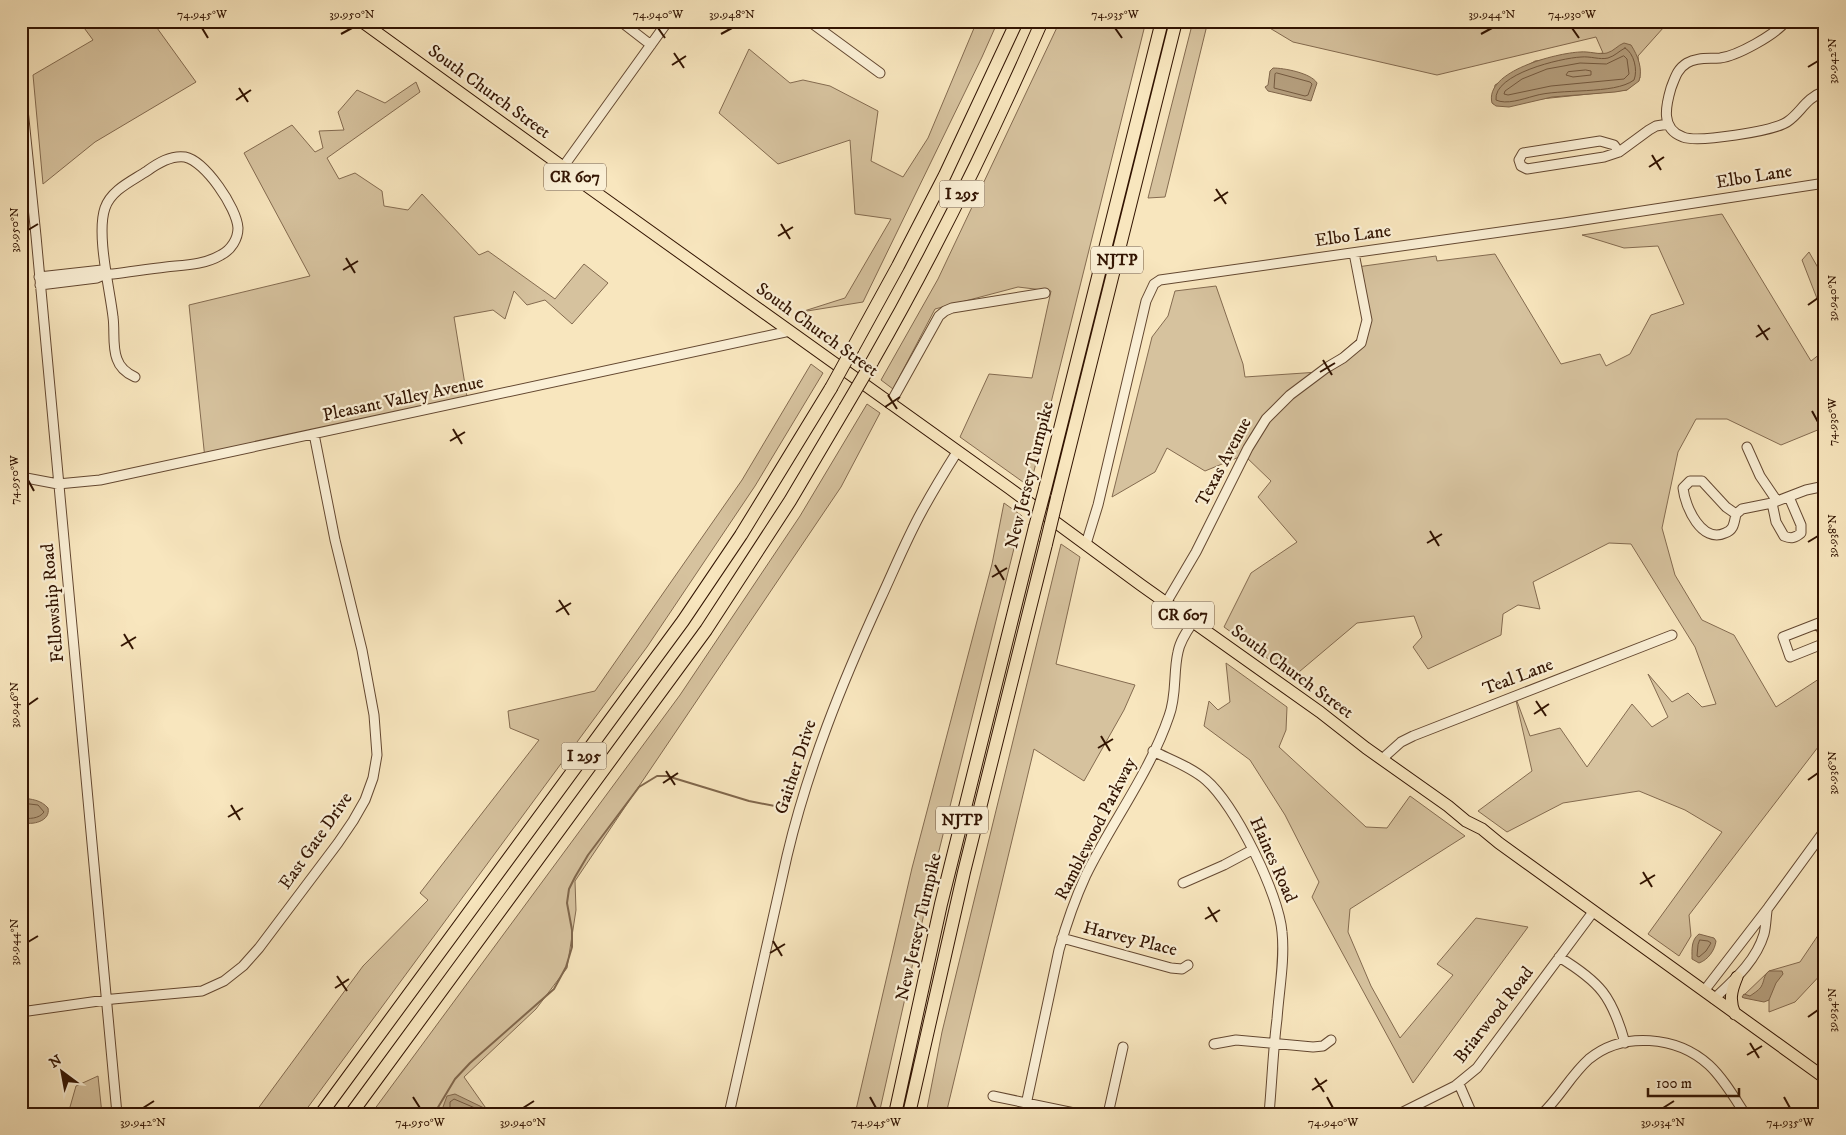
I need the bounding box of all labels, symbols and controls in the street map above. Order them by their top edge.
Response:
text: 74.945°W [177,7,228,22]
text: 39.950°N [329,7,375,22]
text: 74.940°W [633,7,684,22]
text: 39.948°N [709,7,755,22]
text: 74.935°W [1091,7,1140,22]
text: 39.944°N [1469,7,1516,22]
text: 74.930°W [1548,7,1597,22]
text: 39.942°N [1825,38,1840,84]
street label: South Church Street [423,40,555,144]
street label: Elbo Lane [1714,160,1794,194]
road number: CR 607 [544,163,606,190]
road number: I 295 [940,180,984,208]
text: 39.950°N [7,207,22,253]
street label: Elbo Lane [1314,220,1392,252]
road number: NJTP [1091,246,1143,274]
text: 39.940°N [1825,275,1840,321]
street label: South Church Street [751,278,883,382]
street label: Pleasant Valley Avenue [321,371,485,427]
text: 74.930°W [1825,397,1840,446]
street label: New Jersey Turnpike [1001,399,1059,551]
street label: Texas Avenue [1191,414,1257,510]
text: 74.950°W [7,454,22,505]
text: 39.938°N [1825,514,1840,558]
street label: Fellowship Road [37,543,69,663]
road number: CR 607 [1152,602,1214,628]
street label: South Church Street [1226,620,1358,724]
street label: Teal Lane [1480,654,1556,700]
text: 39.946°N [7,682,22,728]
street label: Gaither Drive [770,717,822,817]
road number: I 295 [562,742,606,769]
text: 39.936°N [1825,751,1840,795]
street label: Ramblewood Parkway [1051,754,1142,904]
street label: East Gate Drive [274,788,358,894]
road number: NJTP [936,806,988,834]
street label: Haines Road [1244,814,1302,906]
street label: New Jersey Turnpike [891,851,947,1003]
street label: Harvey Place [1081,917,1179,961]
text: 39.944°N [7,918,22,965]
street label: Briarwood Road [1450,962,1538,1068]
text: 39.934°N [1825,988,1840,1032]
north arrow [38,1048,88,1098]
text: N [46,1051,66,1073]
scale bar [1648,1065,1740,1097]
text: 100 m [1656,1074,1692,1093]
text: 39.942°N [120,1115,166,1130]
text: 74.950°W [395,1115,446,1130]
text: 39.940°N [500,1115,546,1130]
text: 74.945°W [851,1115,902,1130]
text: 74.940°W [1308,1115,1359,1130]
text: 39.934°N [1641,1115,1685,1130]
text: 74.935°W [1766,1115,1815,1130]

